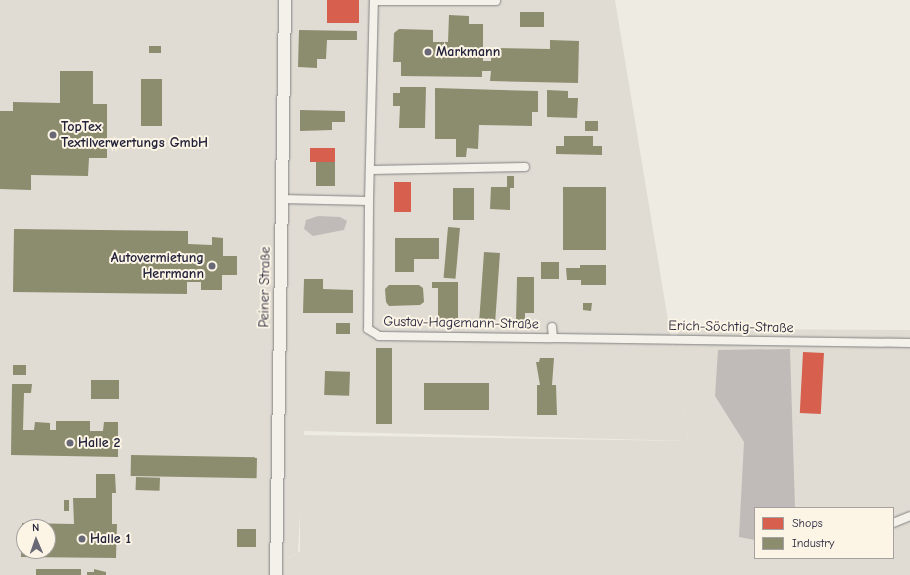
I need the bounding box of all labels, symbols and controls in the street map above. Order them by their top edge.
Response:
place label: Markmann [436,44,500,60]
marker: Markmann [423,47,433,57]
place label: TopTex Textilverwertungs GmbH [61,119,208,152]
marker: TopTex Textilverwertungs GmbH [48,130,58,140]
street label: Peiner Straße [256,246,274,328]
place label: Autovermietung Herrmann [111,250,204,282]
marker: Autovermietung Herrmann [207,261,217,271]
street label: Gustav-Hagemann-Straße [383,313,539,333]
street label: Erich-Söchtig-Straße [668,318,794,336]
place label: Halle 2 [78,435,121,451]
marker: Halle 2 [65,438,75,448]
legend [754,507,894,559]
text: Shops [792,516,823,530]
north arrow [16,519,56,559]
text: N [32,521,39,534]
place label: Halle 1 [90,531,131,547]
marker: Halle 1 [77,534,87,544]
text: Industry [792,536,834,550]

